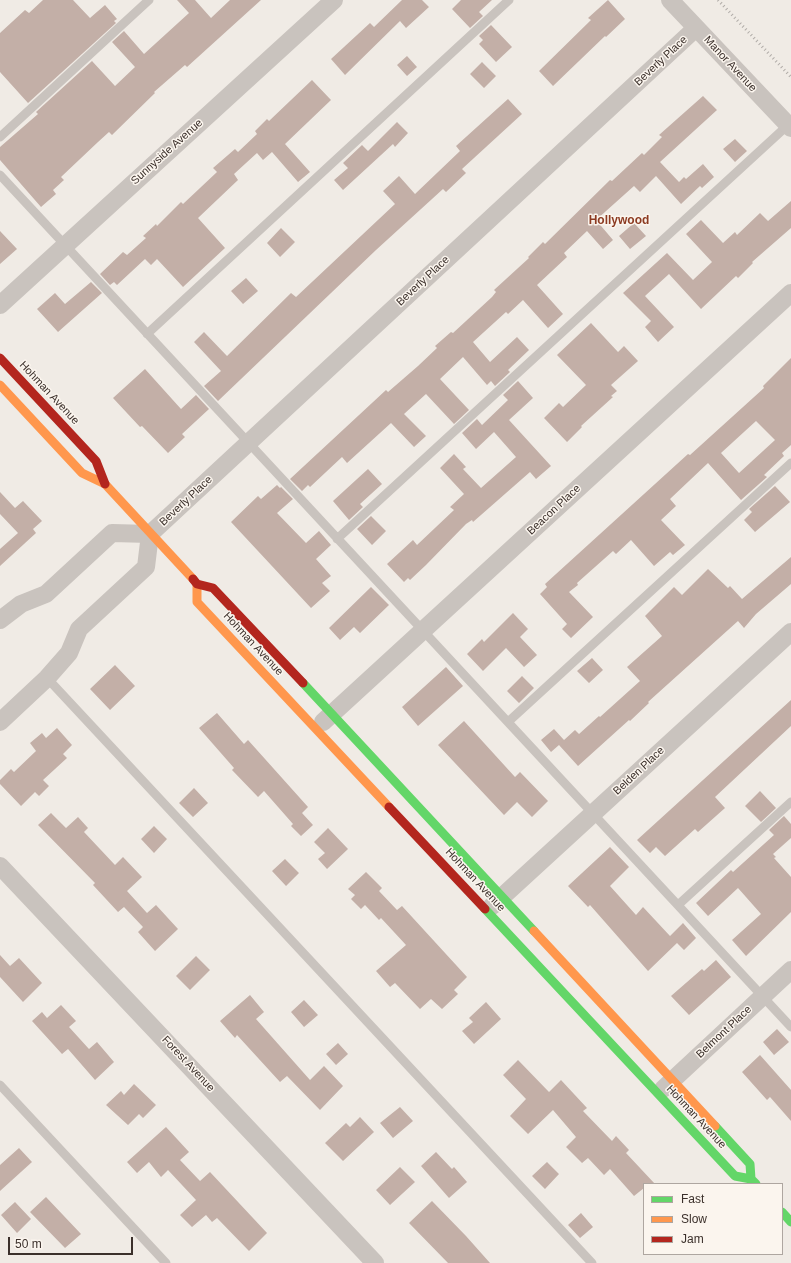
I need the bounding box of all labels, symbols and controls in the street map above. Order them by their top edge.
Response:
street label: Beverly Place [632,33,690,89]
street label: Manor Avenue [701,33,759,95]
street label: Sunnyside Avenue [129,116,205,188]
district label: Hollywood [589,214,649,228]
street label: Beverly Place [394,253,452,309]
street label: Hohman Avenue [16,359,82,427]
street label: Beverly Place [157,473,215,529]
street label: Beacon Place [525,482,583,538]
street label: Hohman Avenue [220,610,286,678]
street label: Belden Place [611,744,667,798]
street label: Hohman Avenue [442,846,508,914]
street label: Belmont Place [694,1003,754,1061]
street label: Forest Avenue [159,1033,217,1095]
street label: Hohman Avenue [663,1083,729,1151]
legend [643,1183,783,1255]
text: Fast [681,1192,704,1206]
text: Slow [681,1212,707,1226]
scale bar [10,1229,135,1255]
text: Jam [681,1232,704,1246]
text: 50 m [15,1237,42,1251]

